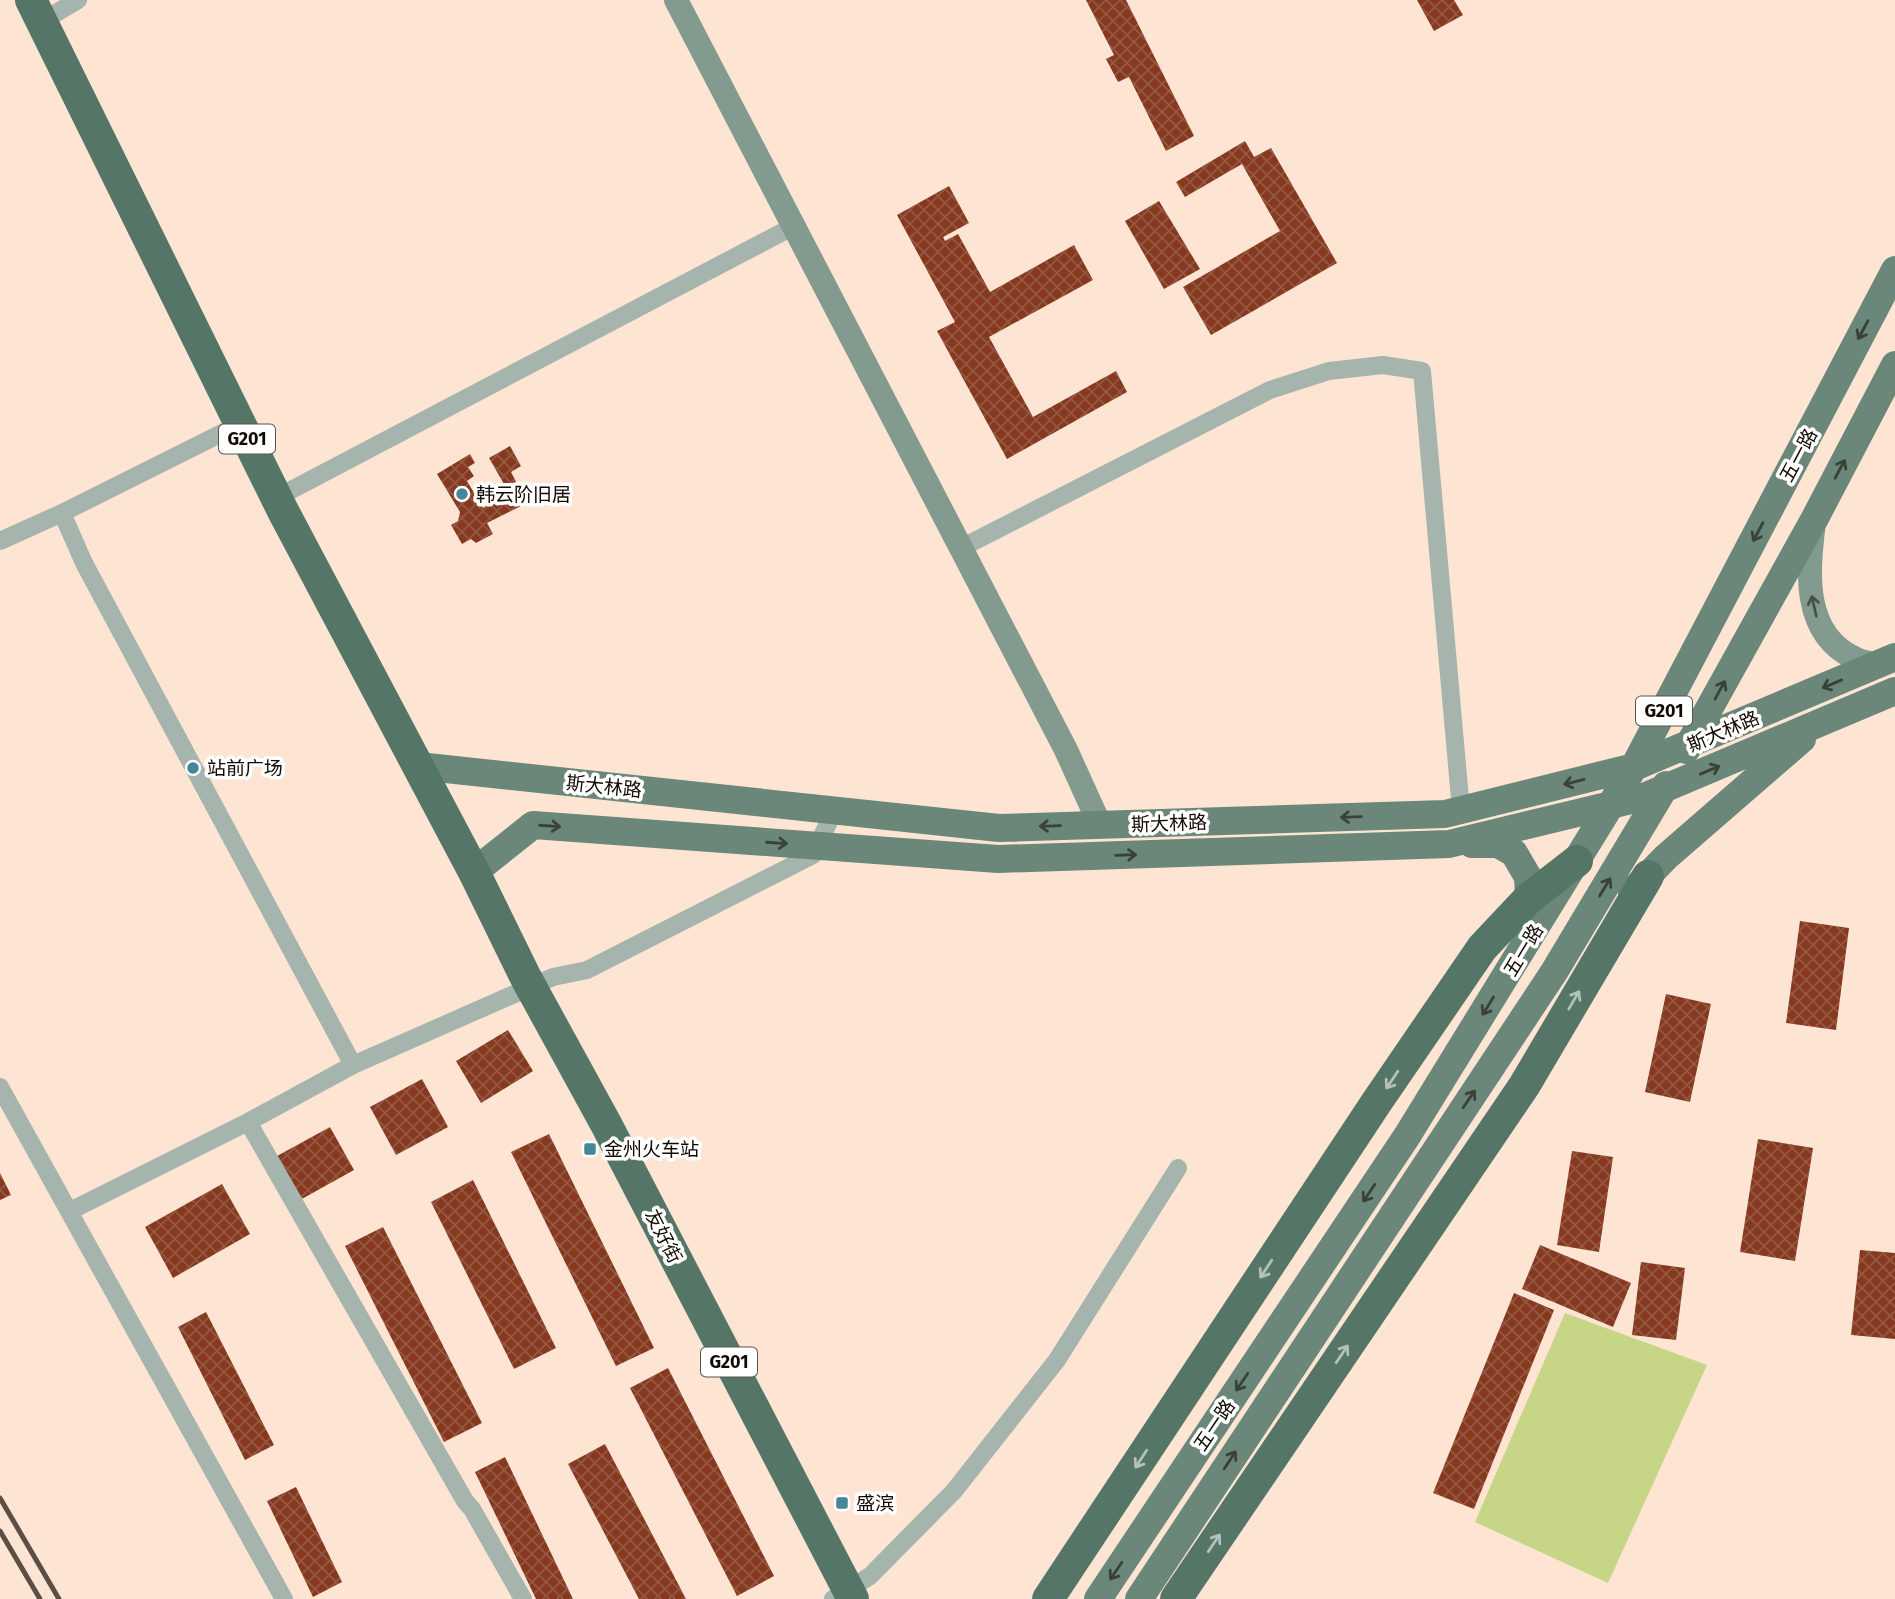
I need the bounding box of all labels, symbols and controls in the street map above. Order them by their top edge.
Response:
one-way arrow [1856,320,1870,340]
road number: G201 [219,424,275,454]
street label: 五一路 [1775,425,1822,486]
one-way arrow [1834,459,1848,480]
place label: 韩云阶旧居 [476,483,571,506]
marker: 韩云阶旧居 [454,486,470,502]
one-way arrow [1750,521,1764,542]
one-way arrow [1807,595,1820,618]
one-way arrow [1822,678,1844,691]
one-way arrow [1713,680,1727,701]
road number: G201 [1636,696,1692,726]
street label: 斯大林路 [1684,706,1763,757]
place label: 站前广场 [207,757,283,780]
marker: 站前广场 [185,760,201,776]
one-way arrow [1699,763,1720,776]
street label: 斯大林路 [565,771,643,802]
one-way arrow [1563,776,1586,789]
one-way arrow [1339,810,1362,823]
street label: 斯大林路 [1131,811,1207,836]
one-way arrow [538,820,561,833]
one-way arrow [1039,820,1062,833]
one-way arrow [765,837,787,850]
one-way arrow [1114,848,1137,862]
one-way arrow [1598,877,1612,897]
street label: 五一路 [1499,920,1548,981]
one-way arrow [1568,991,1582,1011]
one-way arrow [1481,996,1495,1016]
one-way arrow [1385,1070,1399,1089]
one-way arrow [1462,1090,1476,1109]
place label: 金州火车站 [604,1138,699,1161]
marker: 金州火车站 [582,1141,598,1157]
one-way arrow [1362,1183,1376,1202]
street label: 友好街 [640,1206,687,1267]
one-way arrow [1259,1259,1273,1278]
one-way arrow [1335,1345,1349,1364]
road number: G201 [701,1348,757,1377]
one-way arrow [1235,1372,1250,1391]
street label: 五一路 [1189,1395,1240,1455]
one-way arrow [1133,1449,1148,1468]
one-way arrow [1223,1451,1238,1470]
place label: 盛滨 [856,1492,894,1515]
marker: 盛滨 [834,1495,850,1511]
one-way arrow [1207,1533,1221,1553]
one-way arrow [1109,1561,1123,1581]

